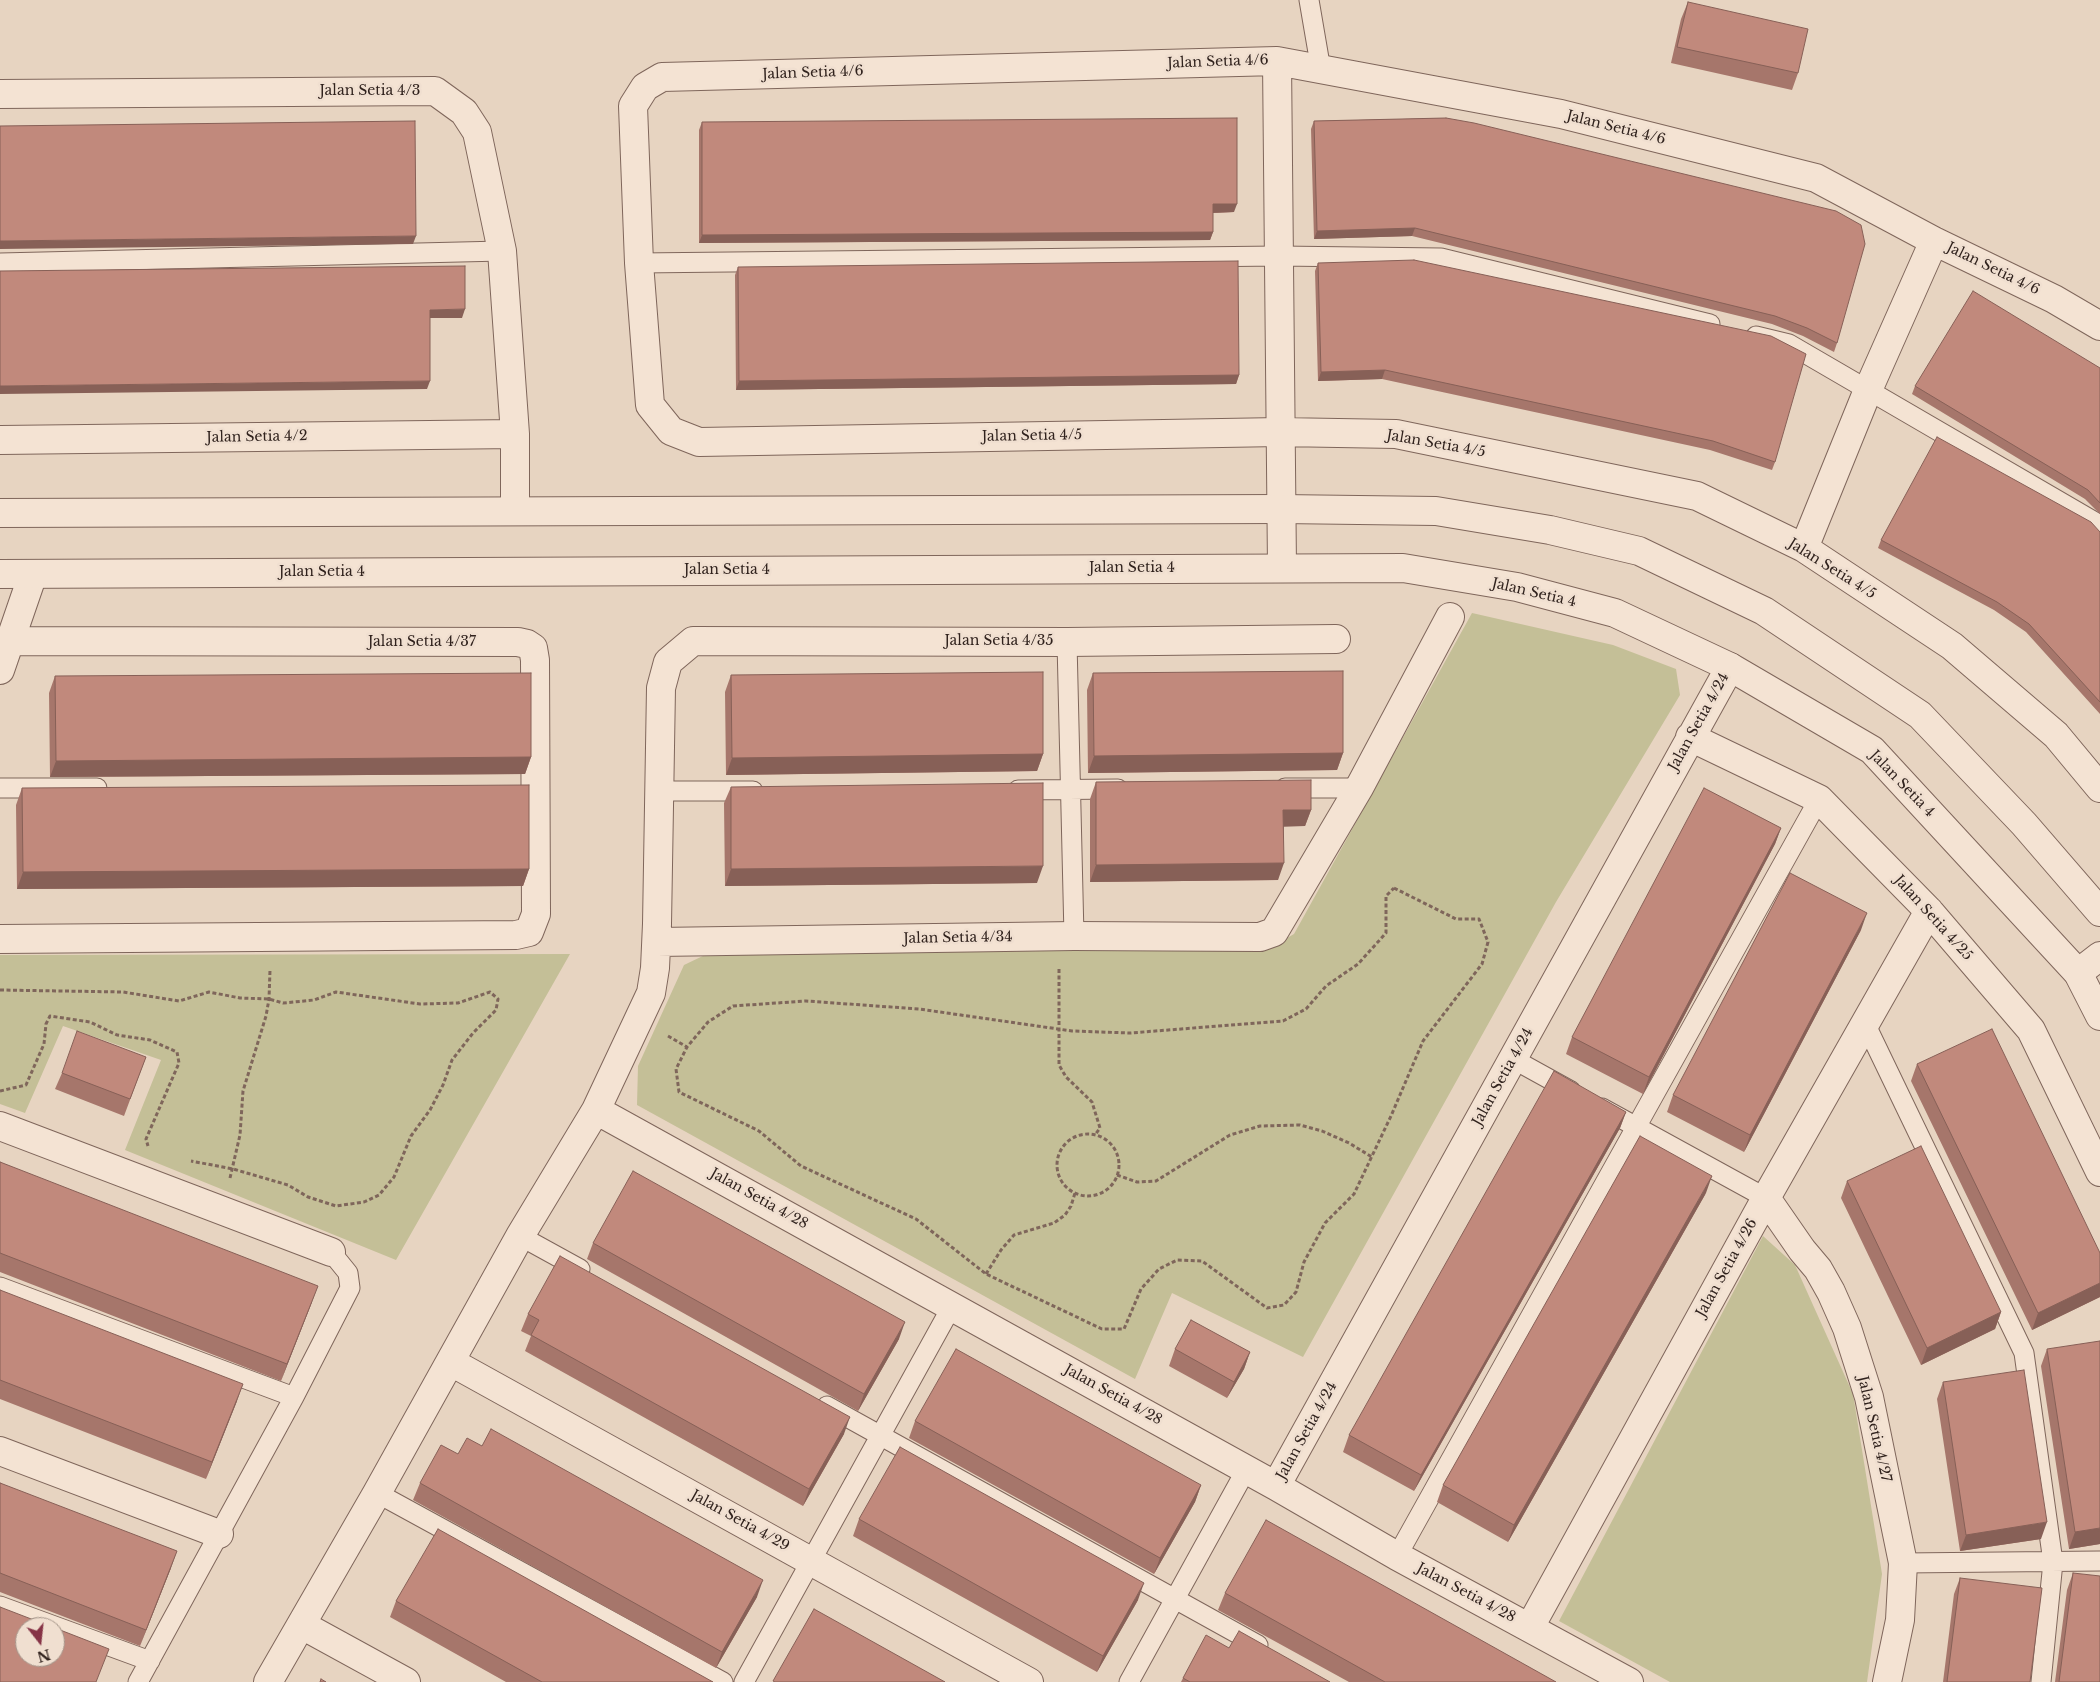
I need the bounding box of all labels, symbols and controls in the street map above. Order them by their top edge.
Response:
street label: Jalan Setia 4/6 [1167,52,1269,72]
street label: Jalan Setia 4/6 [762,63,864,83]
street label: Jalan Setia 4/3 [320,83,420,99]
street label: Jalan Setia 4/6 [1565,108,1667,148]
street label: Jalan Setia 4/6 [1944,239,2042,299]
street label: Jalan Setia 4/5 [982,427,1082,445]
street label: Jalan Setia 4/5 [1385,427,1487,461]
street label: Jalan Setia 4/2 [206,428,308,446]
street label: Jalan Setia 4/5 [1785,535,1879,603]
street label: Jalan Setia 4 [1089,560,1175,576]
street label: Jalan Setia 4 [684,562,770,578]
street label: Jalan Setia 4 [279,564,365,580]
street label: Jalan Setia 4 [1490,575,1578,611]
street label: Jalan Setia 4/35 [945,633,1053,649]
street label: Jalan Setia 4/37 [368,634,476,650]
street label: Jalan Setia 4/24 [1665,670,1733,774]
street label: Jalan Setia 4 [1866,747,1938,821]
street label: Jalan Setia 4/25 [1890,872,1976,964]
street label: Jalan Setia 4/34 [903,929,1013,947]
street label: Jalan Setia 4/24 [1469,1025,1537,1129]
street label: Jalan Setia 4/28 [707,1165,811,1233]
street label: Jalan Setia 4/26 [1693,1216,1761,1320]
street label: Jalan Setia 4/28 [1061,1361,1165,1429]
street label: Jalan Setia 4/27 [1854,1375,1894,1483]
street label: Jalan Setia 4/24 [1273,1379,1341,1483]
street label: Jalan Setia 4/29 [688,1487,792,1555]
street label: Jalan Setia 4/28 [1414,1560,1518,1626]
north arrow [15,1617,65,1667]
text: N [35,1645,53,1666]

